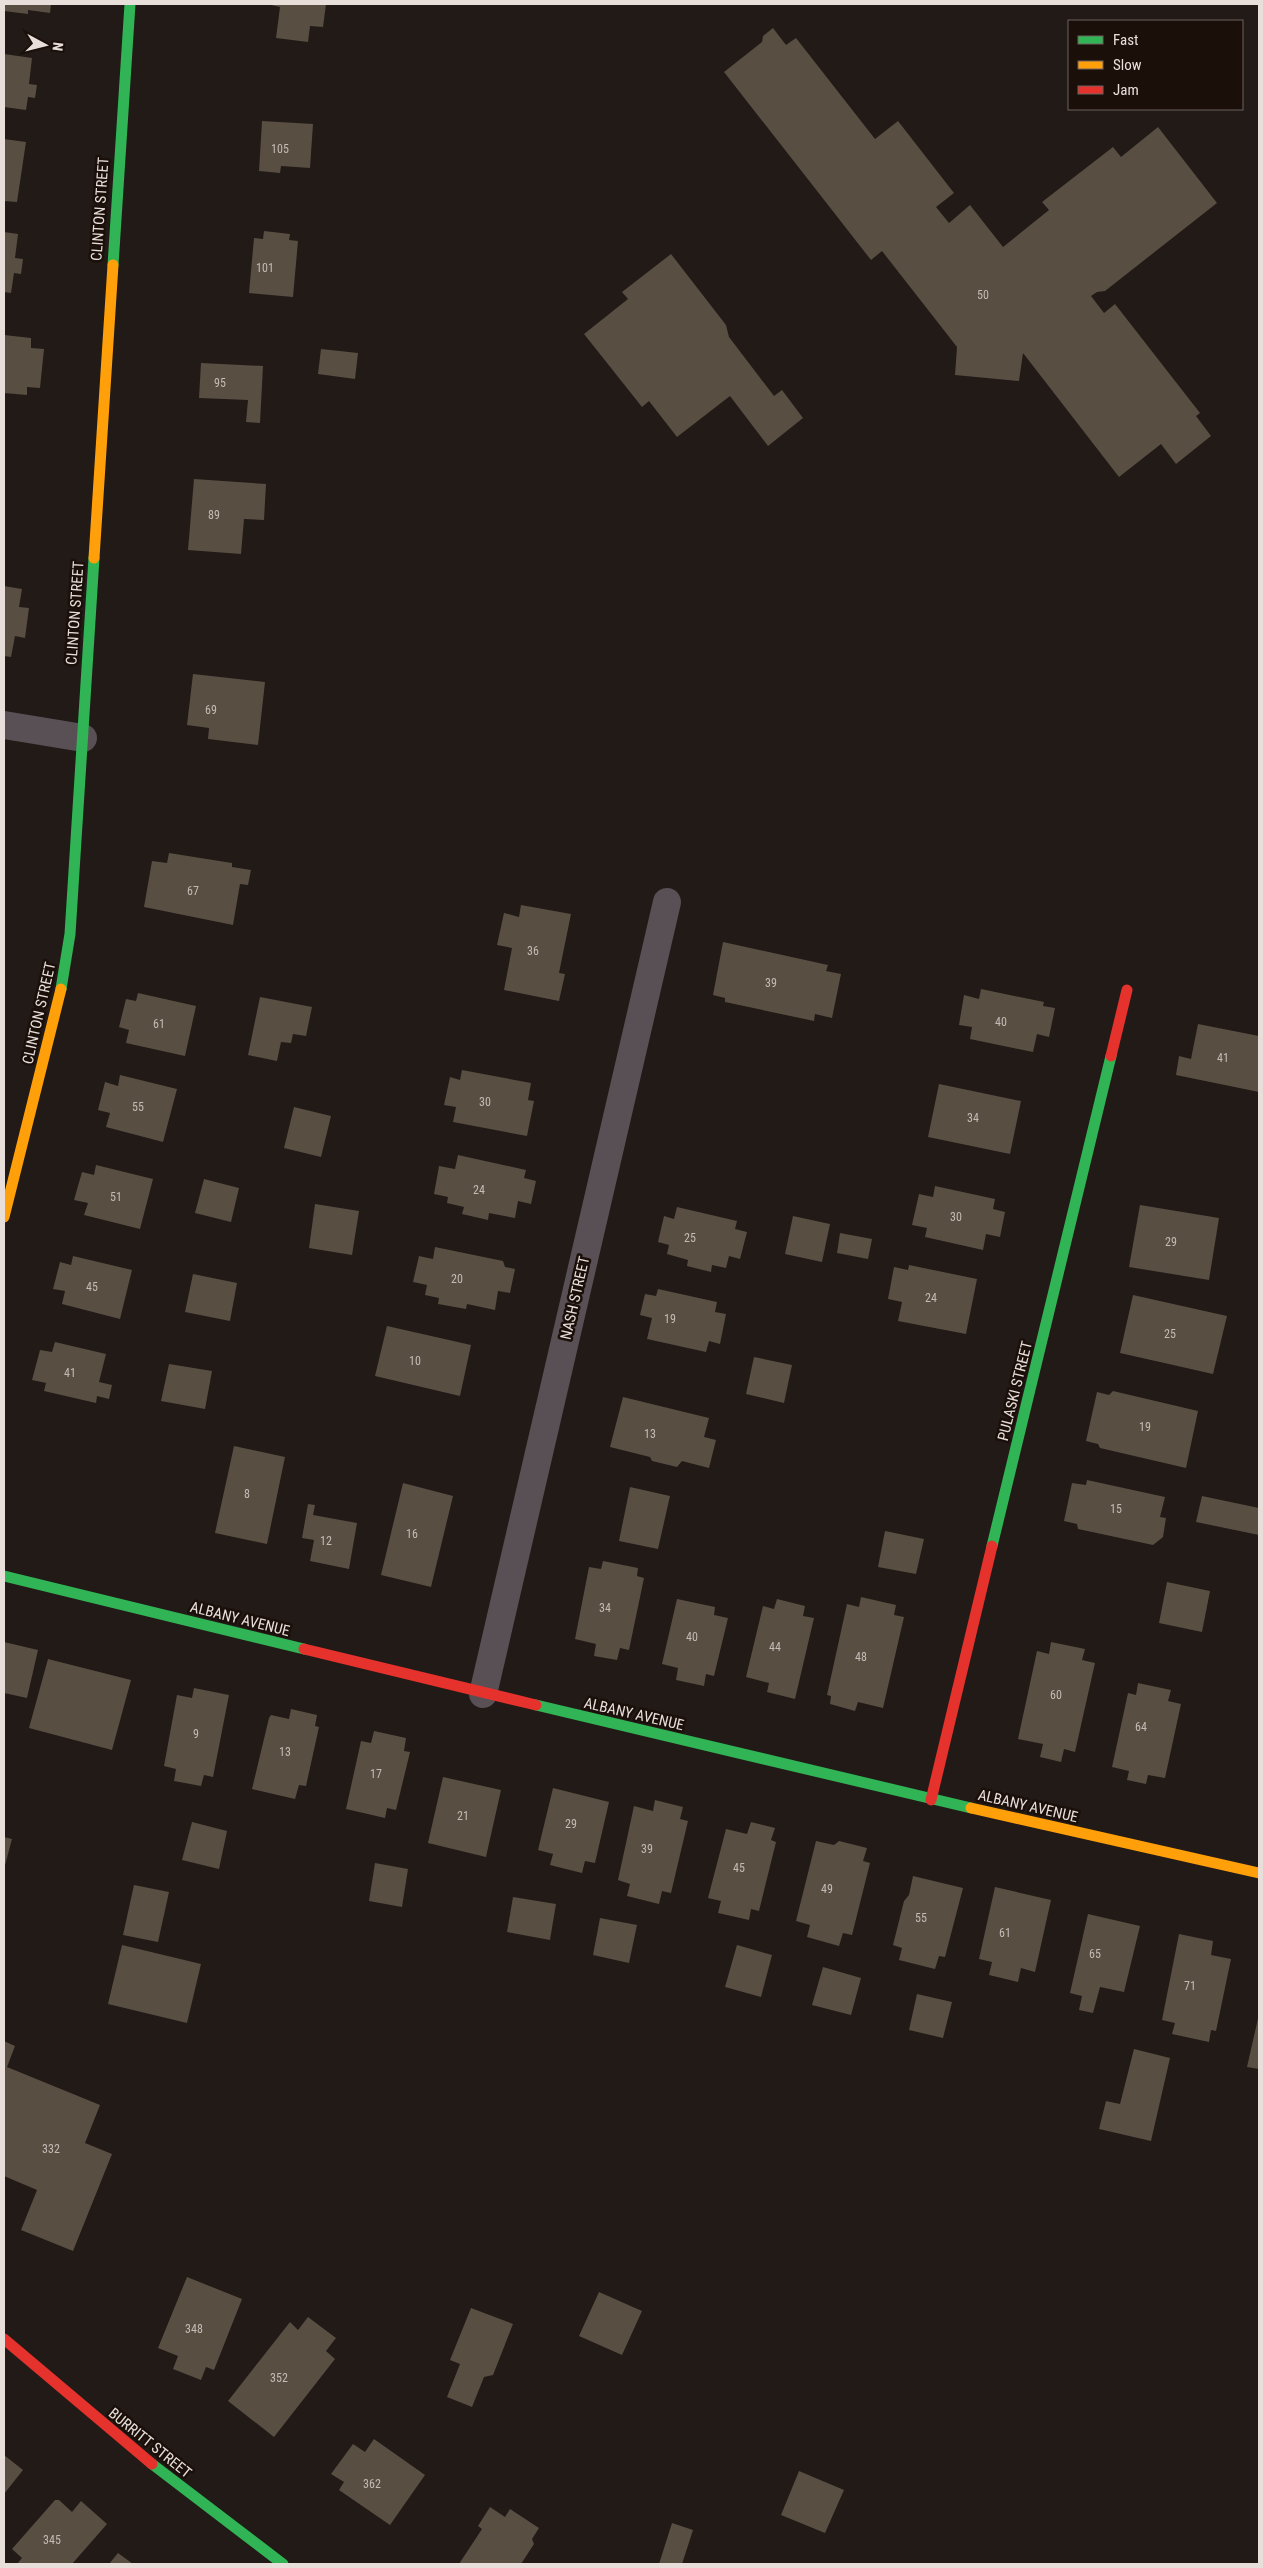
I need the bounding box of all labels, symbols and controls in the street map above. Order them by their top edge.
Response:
north arrow [20,20,70,70]
legend [1068,20,1243,110]
text: Fast [1113,31,1138,49]
text: N [49,41,66,52]
text: Slow [1113,56,1142,74]
text: Jam [1113,81,1139,99]
house number: 105 [271,142,289,156]
street label: CLINTON STREET [87,156,113,262]
house number: 101 [256,261,274,275]
house number: 50 [977,288,989,302]
house number: 95 [214,376,226,390]
house number: 89 [208,508,220,522]
street label: CLINTON STREET [62,560,88,666]
house number: 69 [205,703,217,717]
house number: 67 [187,884,199,898]
house number: 36 [527,944,539,958]
street label: CLINTON STREET [19,960,60,1066]
house number: 39 [765,976,777,990]
house number: 40 [995,1015,1007,1029]
house number: 61 [153,1017,165,1031]
house number: 41 [1217,1051,1229,1065]
house number: 30 [479,1095,491,1109]
house number: 55 [132,1100,144,1114]
house number: 34 [967,1111,979,1125]
house number: 24 [473,1183,485,1197]
house number: 51 [110,1190,122,1204]
house number: 30 [950,1210,962,1224]
house number: 25 [684,1231,696,1245]
house number: 29 [1165,1235,1177,1249]
street label: NASH STREET [557,1254,593,1341]
house number: 20 [451,1272,463,1286]
house number: 45 [86,1280,98,1294]
house number: 24 [925,1291,937,1305]
house number: 19 [664,1312,676,1326]
house number: 25 [1164,1327,1176,1341]
street label: PULASKI STREET [994,1339,1036,1443]
house number: 10 [409,1354,421,1368]
house number: 41 [64,1366,76,1380]
house number: 19 [1139,1420,1151,1434]
house number: 13 [644,1427,656,1441]
house number: 8 [244,1487,250,1501]
house number: 15 [1110,1502,1122,1516]
house number: 16 [406,1527,418,1541]
house number: 12 [320,1534,332,1548]
street label: ALBANY AVENUE [188,1598,292,1640]
house number: 34 [599,1601,611,1615]
house number: 40 [686,1630,698,1644]
house number: 44 [769,1640,781,1654]
house number: 48 [855,1650,867,1664]
house number: 60 [1050,1688,1062,1702]
street label: ALBANY AVENUE [582,1694,686,1734]
house number: 64 [1135,1720,1147,1734]
house number: 9 [193,1727,199,1741]
house number: 13 [279,1745,291,1759]
house number: 17 [370,1767,382,1781]
street label: ALBANY AVENUE [976,1786,1080,1826]
house number: 21 [457,1809,469,1823]
house number: 29 [565,1817,577,1831]
house number: 39 [641,1842,653,1856]
house number: 45 [733,1861,745,1875]
house number: 49 [821,1882,833,1896]
house number: 55 [915,1911,927,1925]
house number: 61 [999,1926,1011,1940]
house number: 65 [1089,1947,1101,1961]
house number: 71 [1184,1979,1196,1993]
house number: 332 [42,2142,60,2156]
house number: 348 [185,2322,203,2336]
house number: 352 [270,2371,288,2385]
street label: BURRITT STREET [105,2404,195,2482]
house number: 362 [363,2477,381,2491]
house number: 345 [43,2533,61,2547]

